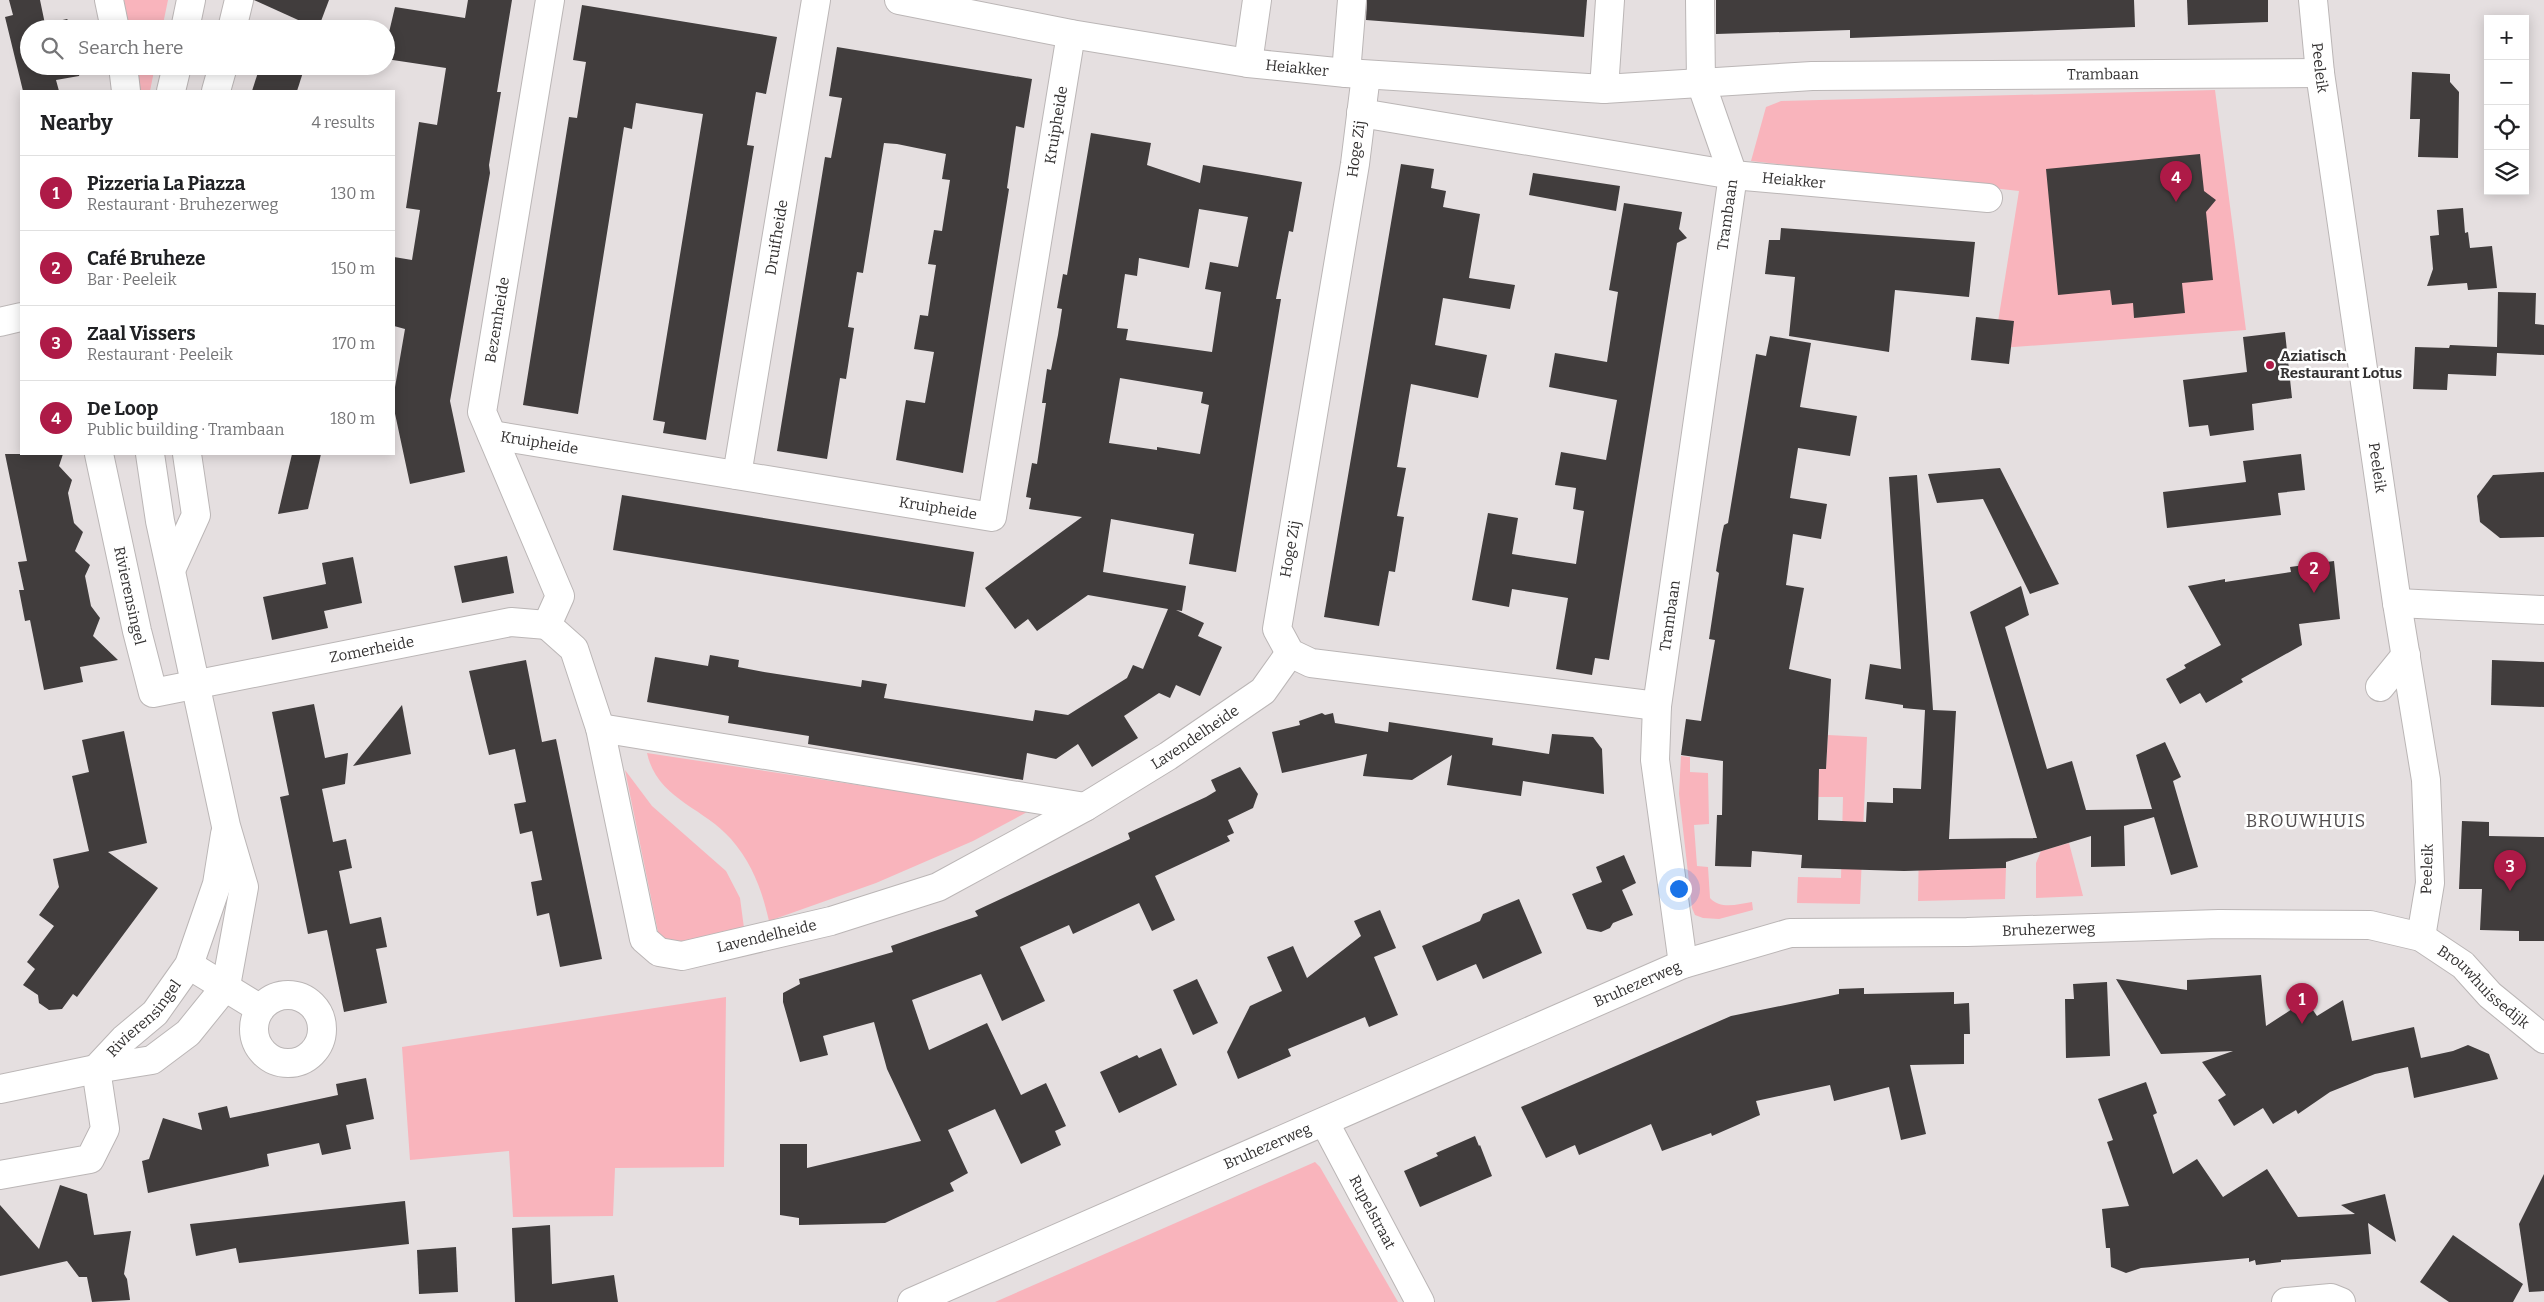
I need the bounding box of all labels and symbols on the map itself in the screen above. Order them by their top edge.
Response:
street label: Peeleik [2308,42,2332,95]
street label: Heiakker [1265,56,1330,80]
street label: Trambaan [2067,65,2139,83]
street label: Kruipheide [1041,85,1071,165]
street label: Hoge Zij [1343,119,1369,179]
pin: 4 [2160,161,2192,202]
street label: Heiakker [1761,169,1826,192]
street label: Trambaan [1713,178,1741,252]
street label: Druifheide [761,198,792,276]
street label: Bezemheide [481,276,513,364]
place label: Aziatisch Restaurant Lotus [2280,347,2402,382]
marker: Aziatisch Restaurant Lotus [2264,359,2276,371]
street label: Kruipheide [499,428,580,458]
street label: Peeleik [2365,441,2390,494]
street label: Kruipheide [898,493,978,523]
street label: Hoge Zij [1276,519,1304,579]
street label: Rivierensingel [110,545,149,647]
pin: 2 [2298,552,2330,593]
street label: Trambaan [1656,579,1684,653]
street label: Zomerheide [328,632,416,667]
street label: Lavendelheide [1148,701,1242,773]
district label: BROUWHUIS [2246,810,2366,832]
street label: Peeleik [2417,843,2437,895]
pin: 3 [2494,850,2526,891]
your location [1666,876,1692,902]
street label: Lavendelheide [715,916,818,957]
street label: Bruhezerweg [2002,919,2096,940]
street label: Brouwhuissedijk [2434,942,2533,1033]
street label: Bruhezerweg [1591,957,1684,1011]
street label: Rivierensingel [103,976,185,1061]
pin: 1 [2286,983,2318,1024]
street label: Bruhezerweg [1221,1119,1314,1173]
street label: Rupelstraat [1345,1172,1400,1253]

